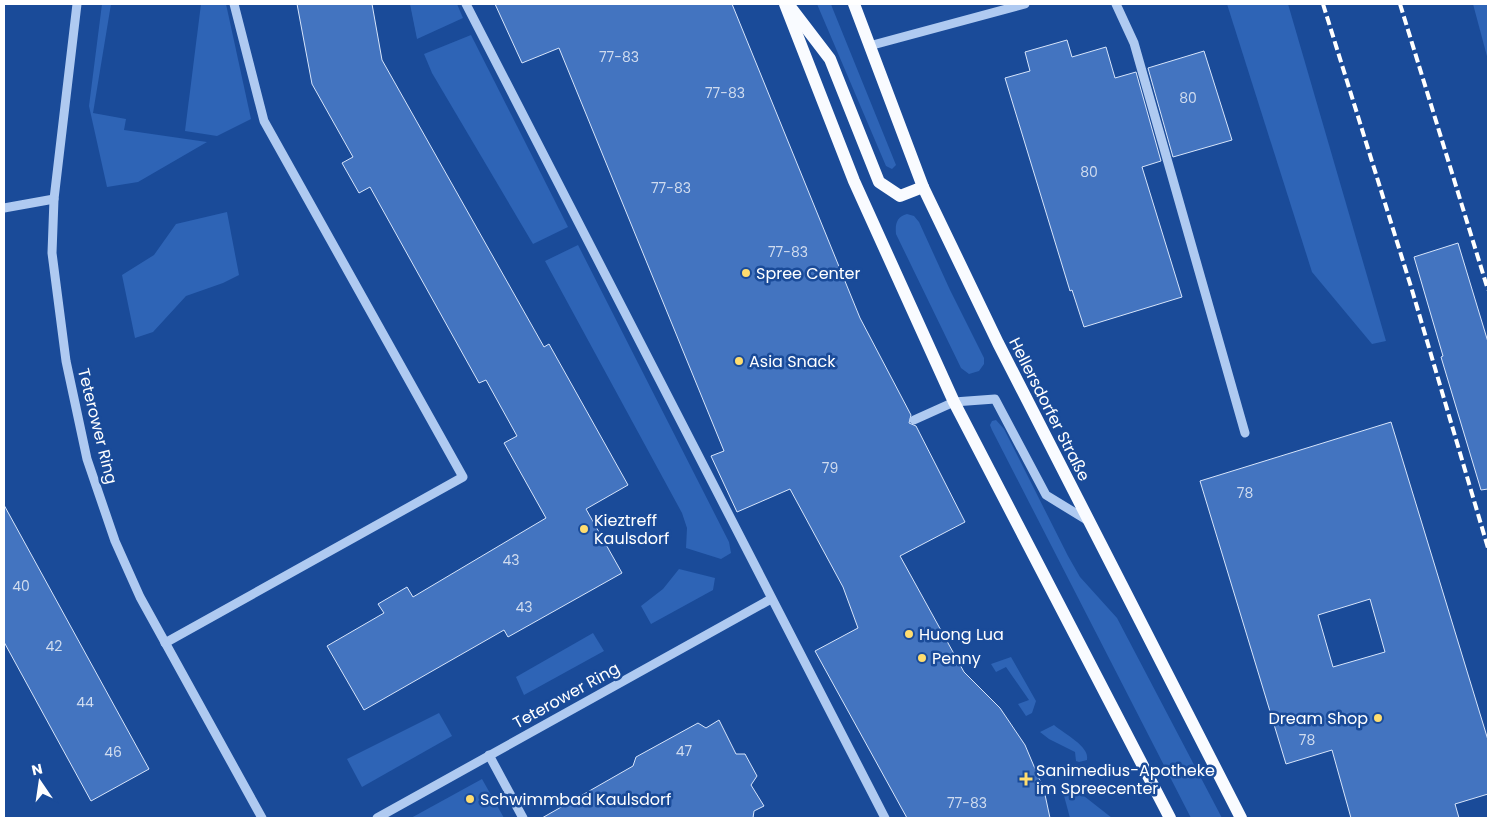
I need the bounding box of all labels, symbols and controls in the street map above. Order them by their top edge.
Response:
house number: 77-83 [599,47,639,67]
house number: 77-83 [705,83,745,103]
house number: 80 [1179,88,1197,108]
house number: 80 [1080,162,1098,182]
house number: 77-83 [651,178,691,198]
house number: 77-83 [768,242,808,262]
place label: Spree Center [756,262,861,285]
marker: Spree Center [740,267,752,279]
street label: Hellersdorfer Straße [1003,333,1096,485]
place label: Asia Snack [749,350,836,373]
marker: Asia Snack [733,355,745,367]
street label: Teterower Ring [72,366,123,486]
house number: 79 [822,458,838,478]
house number: 78 [1237,483,1253,503]
place label: Kieztreff Kaulsdorf [594,509,669,550]
marker: Kieztreff Kaulsdorf [578,523,590,535]
house number: 43 [502,550,520,570]
house number: 40 [12,576,30,596]
house number: 43 [515,597,533,617]
place label: Huong Lua [919,623,1004,646]
marker: Huong Lua [903,628,915,640]
house number: 42 [46,636,62,656]
place label: Penny [932,647,981,670]
marker: Penny [916,652,928,664]
street label: Teterower Ring [509,657,624,734]
house number: 44 [76,692,94,712]
place label: Dream Shop [1269,707,1368,730]
marker: Dream Shop [1372,712,1384,724]
house number: 78 [1299,730,1315,750]
house number: 47 [676,741,693,761]
house number: 46 [104,742,122,762]
north arrow [15,757,65,807]
text: N [30,758,44,780]
place label: Sanimedius-Apotheke im Spreecenter [1036,759,1215,800]
marker: Sanimedius-Apotheke im Spreecenter [1020,773,1032,785]
place label: Schwimmbad Kaulsdorf [480,788,671,811]
marker: Schwimmbad Kaulsdorf [464,793,476,805]
house number: 77-83 [947,793,987,813]

